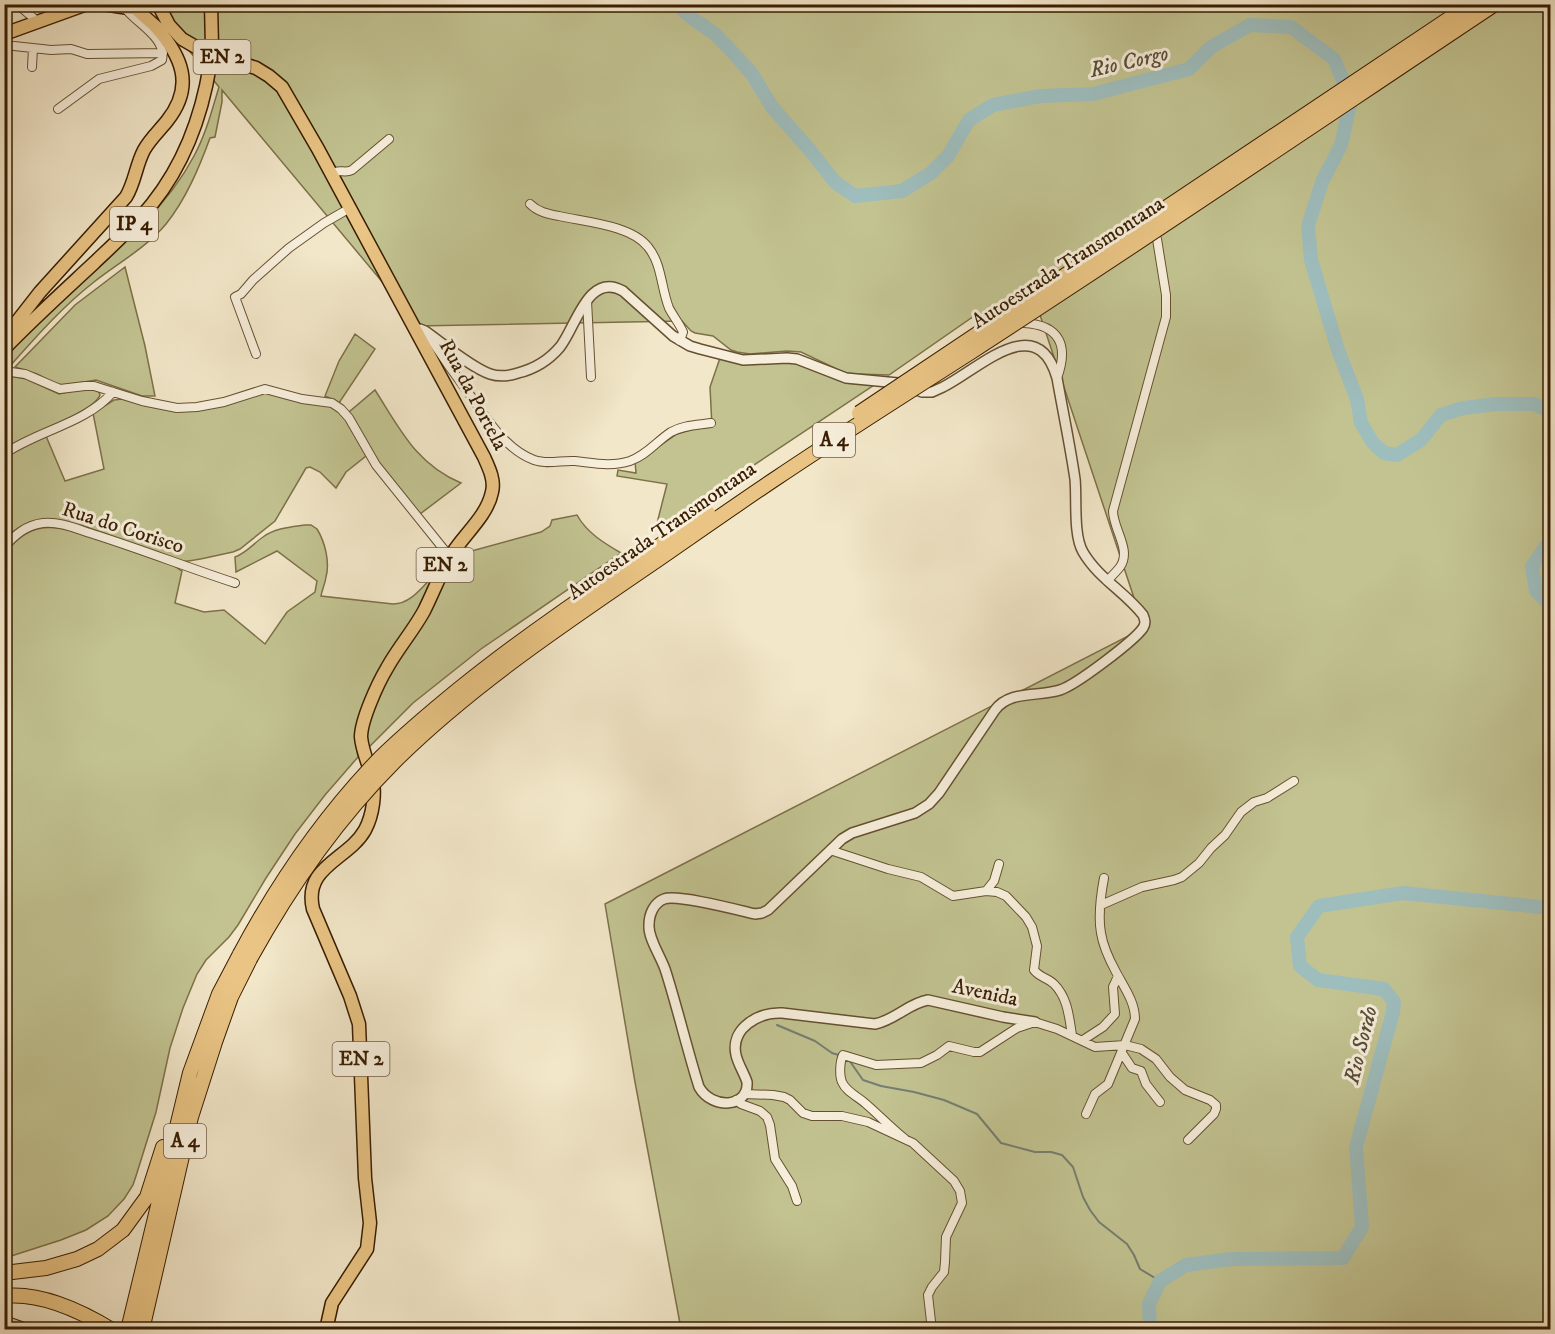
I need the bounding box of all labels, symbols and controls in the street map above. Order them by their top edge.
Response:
road number: EN 2 [194,40,250,74]
water label: Rio Corgo [1086,40,1171,84]
street label: Autoestrada Transmontana [967,191,1169,335]
road number: IP 4 [110,207,158,241]
street label: Rua da Portela [433,335,513,455]
road number: A 4 [813,423,855,457]
street label: Autoestrada Transmontana [563,456,761,606]
street label: Rua do Corisco [59,496,187,560]
road number: EN 2 [416,548,474,582]
street label: Avenida [950,973,1020,1013]
water label: Rio Sordo [1338,1003,1384,1088]
road number: EN 2 [332,1042,389,1076]
road number: A 4 [164,1124,206,1158]

